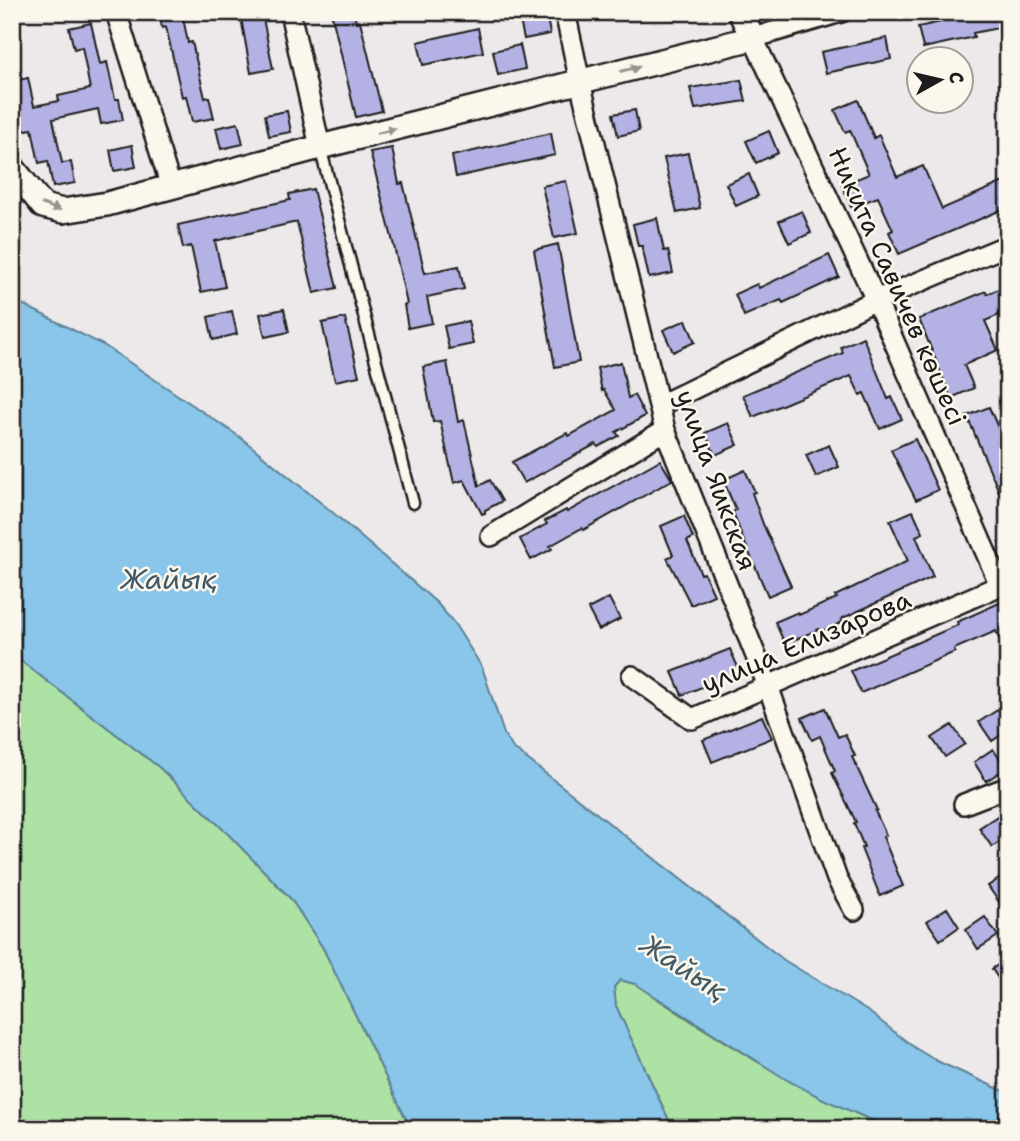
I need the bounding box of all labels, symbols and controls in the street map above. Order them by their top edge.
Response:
north arrow [904,46,974,116]
one-way arrow [620,63,642,74]
text: С [943,70,970,85]
one-way arrow [375,125,397,136]
street label: Никита Савичев көшесі [821,141,975,431]
one-way arrow [41,202,62,212]
street label: улица Яикская [668,385,766,575]
water label: Жайық [120,560,217,598]
street label: улица Елизарова [696,581,916,701]
water label: Жайық [632,924,735,1009]

